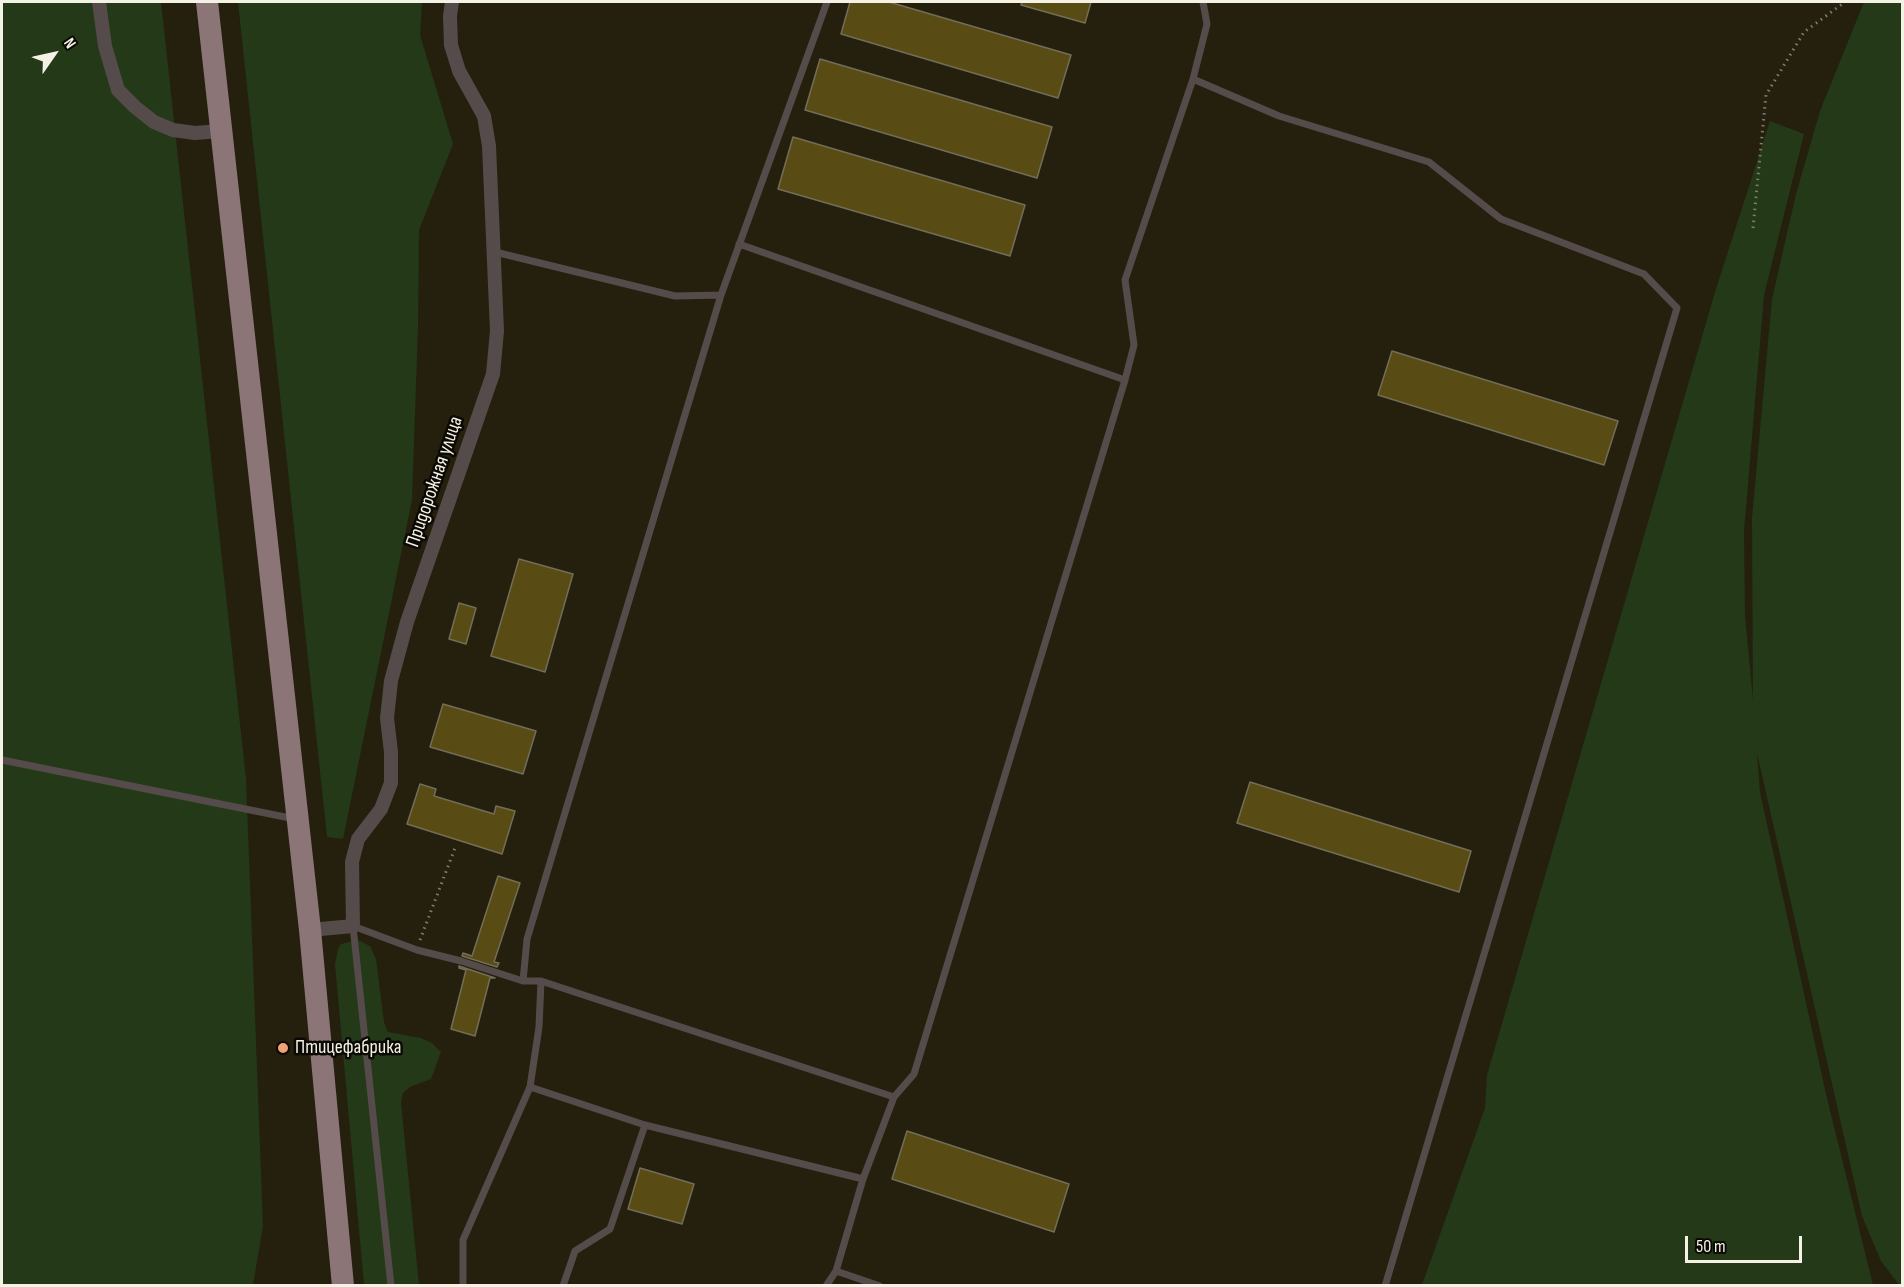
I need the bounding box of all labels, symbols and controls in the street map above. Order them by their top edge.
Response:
north arrow [24,24,84,84]
text: N [59,35,80,53]
street label: Придорожная улица [401,413,469,551]
place label: Птицефабрика [295,1036,401,1060]
marker: Птицефабрика [276,1041,290,1055]
scale bar [1688,1224,1805,1262]
text: 50 m [1696,1236,1726,1257]

